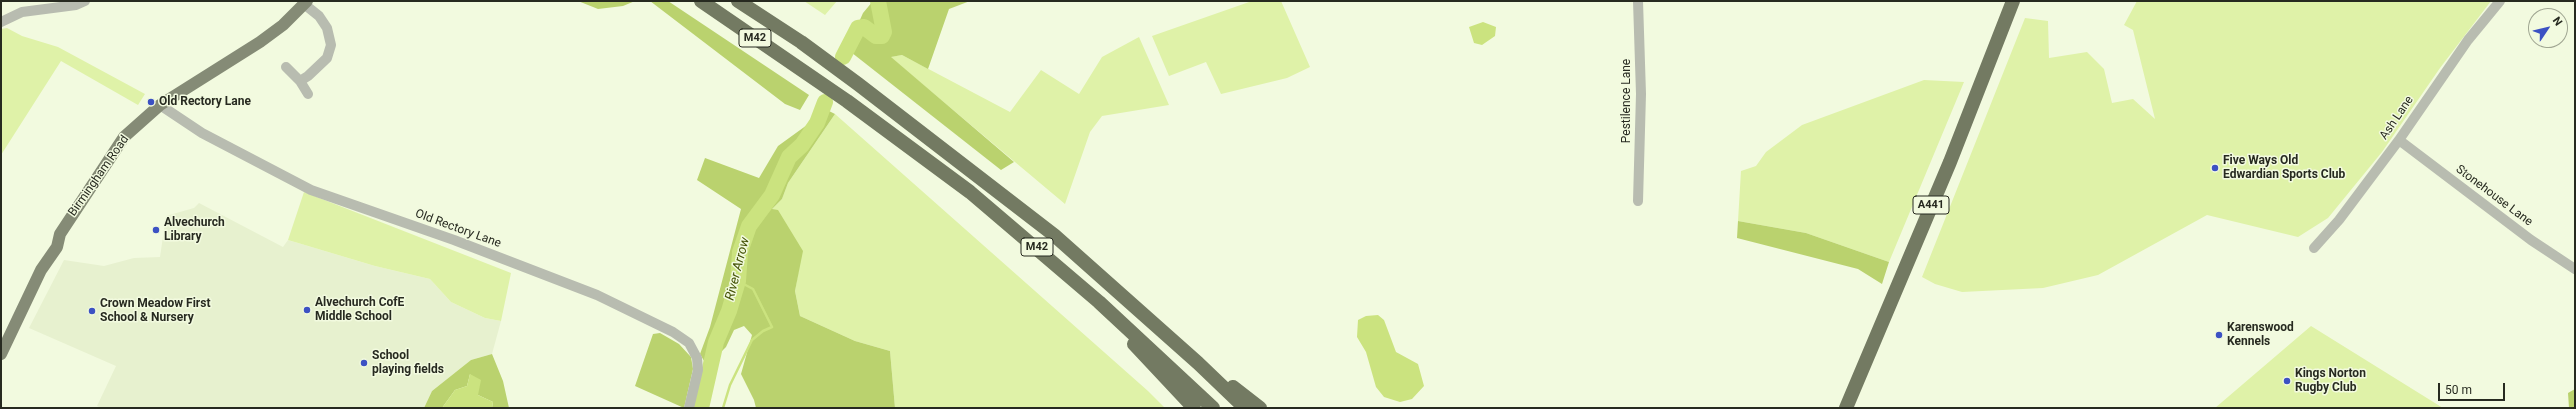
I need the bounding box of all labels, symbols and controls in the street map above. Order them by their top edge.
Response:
north arrow [2528,8,2568,48]
text: N [2550,14,2565,28]
road number: M42 [739,29,771,47]
street label: Pestilence Lane [1620,59,1634,143]
street label: Ash Lane [2377,93,2417,143]
place label: Old Rectory Lane [159,95,251,109]
marker: Old Rectory Lane [146,97,156,107]
street label: Birmingham Road [66,133,132,219]
place label: Five Ways Old Edwardian Sports Club [2223,154,2345,182]
street label: Stonehouse Lane [2453,162,2535,230]
marker: Five Ways Old Edwardian Sports Club [2210,163,2220,173]
road number: A441 [1913,196,1949,214]
street label: Old Rectory Lane [413,207,503,251]
place label: Alvechurch Library [164,216,225,244]
marker: Alvechurch Library [151,225,161,235]
water label: River Arrow [723,236,753,302]
road number: M42 [1021,238,1053,256]
place label: Alvechurch CofE Middle School [315,296,404,324]
place label: Crown Meadow First School & Nursery [100,297,210,325]
marker: Alvechurch CofE Middle School [302,305,312,315]
marker: Crown Meadow First School & Nursery [87,306,97,316]
place label: Karenswood Kennels [2227,321,2294,349]
marker: Karenswood Kennels [2214,330,2224,340]
place label: School playing fields [372,349,444,377]
marker: School playing fields [359,358,369,368]
place label: Kings Norton Rugby Club [2295,367,2366,395]
scale bar [2440,375,2507,401]
marker: Kings Norton Rugby Club [2282,376,2292,386]
text: 50 m [2445,383,2472,397]

